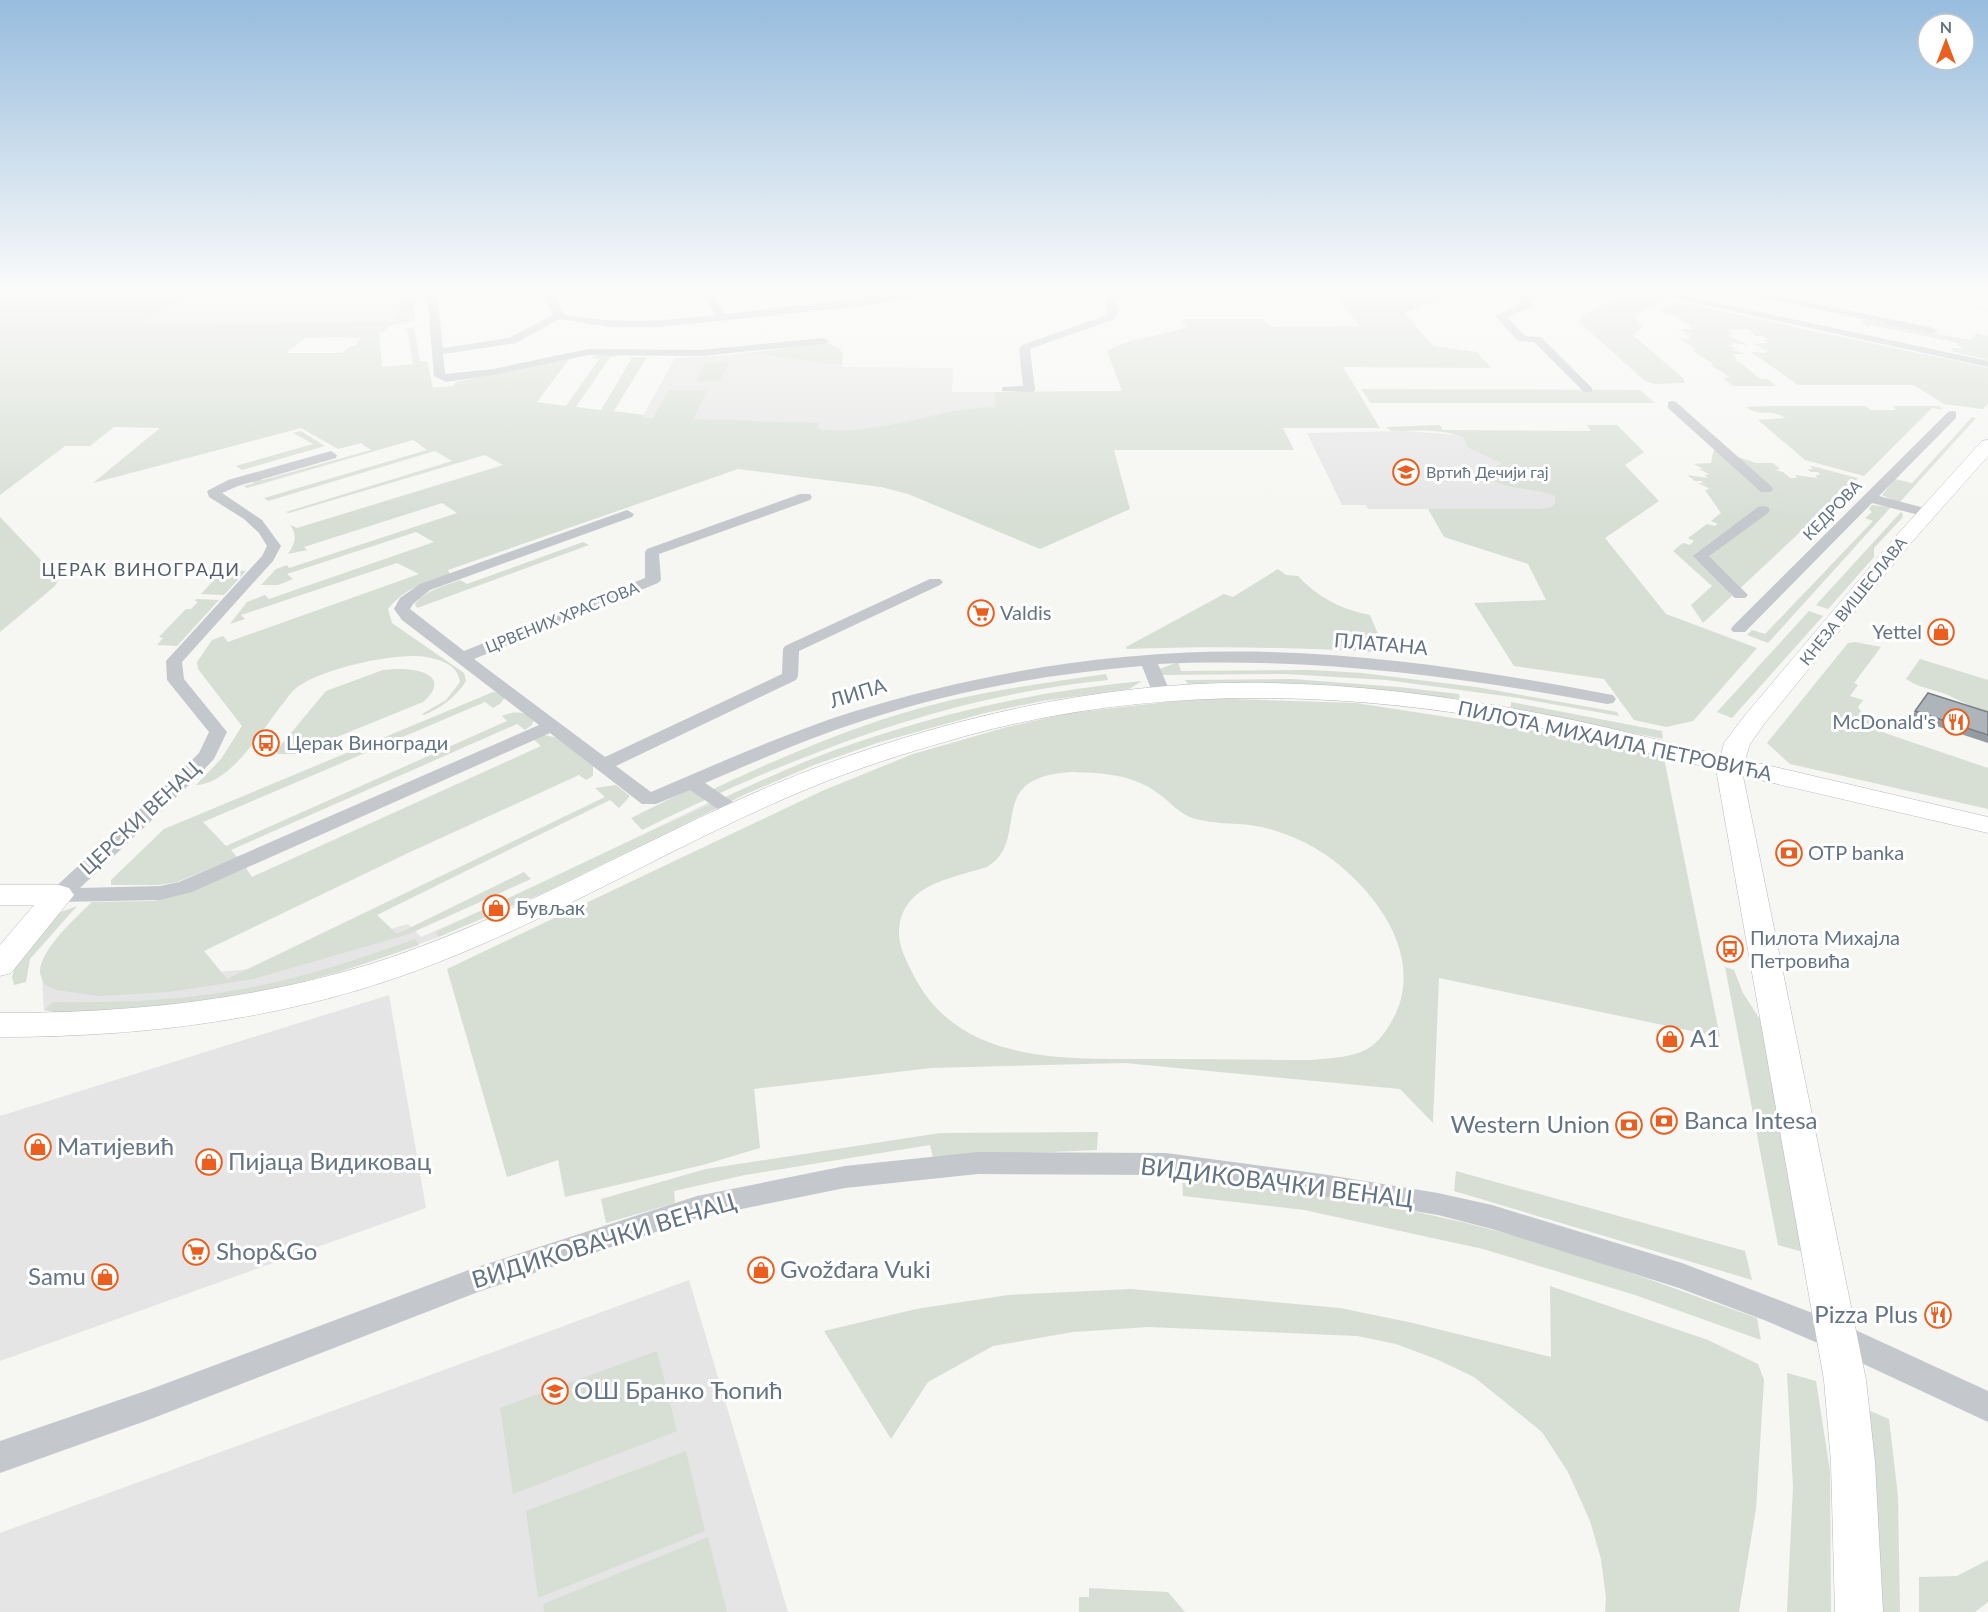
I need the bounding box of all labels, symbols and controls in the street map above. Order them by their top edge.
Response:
north arrow [1916,12,1976,72]
text: N [1940,17,1952,36]
school or university icon: Вртић Дечији гај [1391,457,1421,487]
place label: Вртић Дечији гај [1426,462,1549,481]
street label: КЕДРОВА [1798,476,1865,544]
street label: КНЕЗА ВИШЕСЛАВА [1795,533,1910,669]
district label: ЦЕРАК ВИНОГРАДИ [41,558,241,580]
street label: ЦРВЕНИХ ХРАСТОВА [482,577,641,656]
supermarket icon: Valdis [966,598,996,628]
place label: Valdis [1000,600,1051,624]
shop icon: Yettel [1926,617,1956,647]
place label: Yettel [1872,619,1922,643]
street label: ПЛАТАНА [1333,627,1429,659]
street label: ЛИПА [826,672,889,712]
street label: ПИЛОТА МИХАИЛА ПЕТРОВИЋА [1456,695,1775,785]
restaurant icon: McDonald's [1941,707,1971,737]
place label: McDonald's [1832,709,1936,733]
bus stop icon: Церак Виногради [251,728,281,758]
place label: Церак Виногради [286,730,448,754]
street label: ЦЕРСКИ ВЕНАЦ [74,755,205,879]
bank icon: OTP banka [1774,838,1804,868]
place label: OTP banka [1808,840,1904,864]
shop icon: Бувљак [481,893,511,923]
place label: Бувљак [516,895,586,919]
place label: Пилота Михајла Петровића [1750,925,1900,972]
bus stop icon: Пилота Михајла Петровића [1715,934,1745,964]
place label: A1 [1690,1023,1720,1052]
shop icon: A1 [1655,1024,1685,1054]
place label: Banca Intesa [1684,1105,1817,1134]
bank icon: Banca Intesa [1649,1106,1679,1136]
place label: Western Union [1451,1109,1610,1138]
bank icon: Western Union [1614,1110,1644,1140]
place label: Матијевић [57,1131,174,1160]
shop icon: Матијевић [23,1132,53,1162]
place label: Пијаца Видиковац [228,1146,432,1175]
shop icon: Пијаца Видиковац [194,1147,224,1177]
street label: ВИДИКОВАЧКИ ВЕНАЦ [1139,1150,1416,1213]
street label: ВИДИКОВАЧКИ ВЕНАЦ [468,1185,739,1294]
place label: Shop&Go [216,1236,317,1265]
supermarket icon: Shop&Go [181,1237,211,1267]
place label: Gvožđara Vuki [780,1254,931,1283]
shop icon: Gvožđara Vuki [746,1255,776,1285]
place label: Samu [28,1261,86,1290]
shop icon: Samu [90,1262,120,1292]
place label: Pizza Plus [1814,1299,1918,1328]
restaurant icon: Pizza Plus [1923,1300,1953,1330]
place label: ОШ Бранко Ћопић [574,1375,783,1404]
school or university icon: ОШ Бранко Ћопић [540,1376,570,1406]

